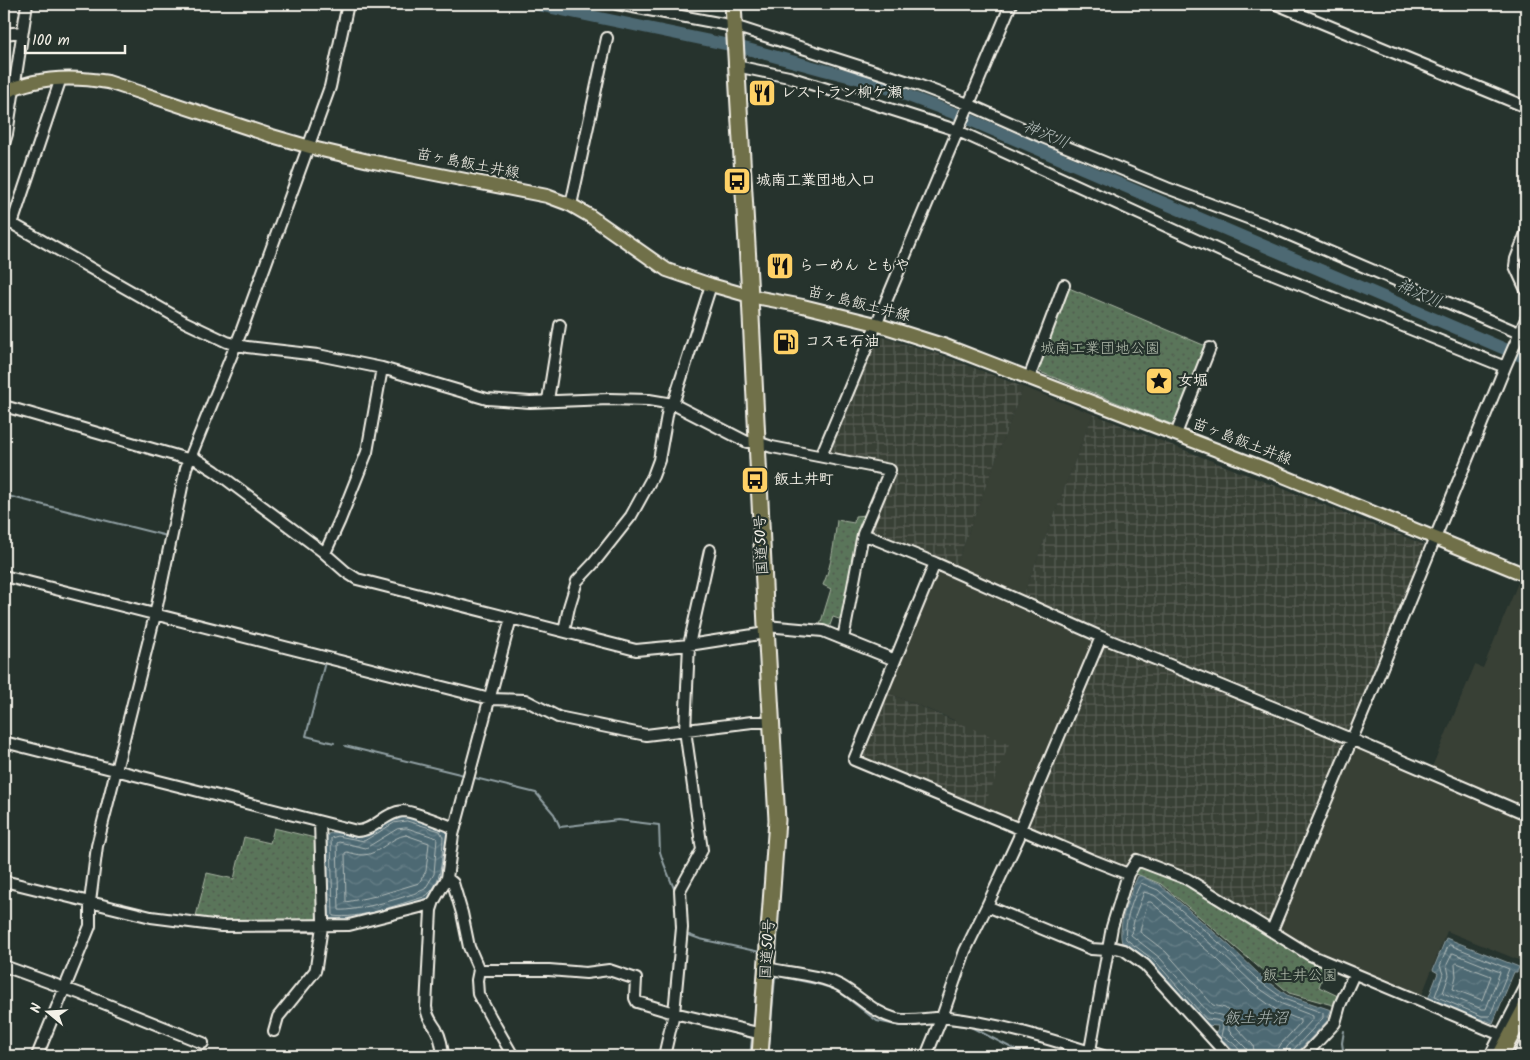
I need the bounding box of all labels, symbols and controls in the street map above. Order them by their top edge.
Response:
scale bar [25,22,125,54]
text: 100 m [32,29,70,53]
restaurant icon: レストラン柳ケ瀬 [747,78,777,108]
place label: レストラン柳ケ瀬 [781,81,902,105]
water label: 神沢川 [1019,114,1073,156]
street label: 苗ヶ島飯土井線 [414,142,522,186]
bus stop icon: 城南工業団地入口 [722,166,752,196]
place label: 城南工業団地入口 [756,169,876,193]
restaurant icon: らーめん ともや [765,251,795,281]
place label: らーめん ともや [799,254,910,278]
water label: 神沢川 [1392,273,1446,315]
street label: 苗ヶ島飯土井線 [805,280,913,328]
fuel station icon: コスモ石油 [771,327,801,357]
place label: コスモ石油 [805,330,879,354]
park label: 城南工業団地公園 [1040,337,1160,361]
place icon: 女堀 [1144,366,1174,396]
place label: 女堀 [1178,369,1208,393]
street label: 苗ヶ島飯土井線 [1189,412,1295,472]
bus stop icon: 飯土井町 [740,465,770,495]
place label: 飯土井町 [774,468,834,492]
street label: 国道50号 [748,514,776,576]
street label: 国道50号 [754,918,782,980]
park label: 飯土井公園 [1262,964,1338,988]
north arrow [22,988,72,1038]
text: N [25,1001,48,1016]
water label: 飯土井沼 [1224,1006,1290,1031]

